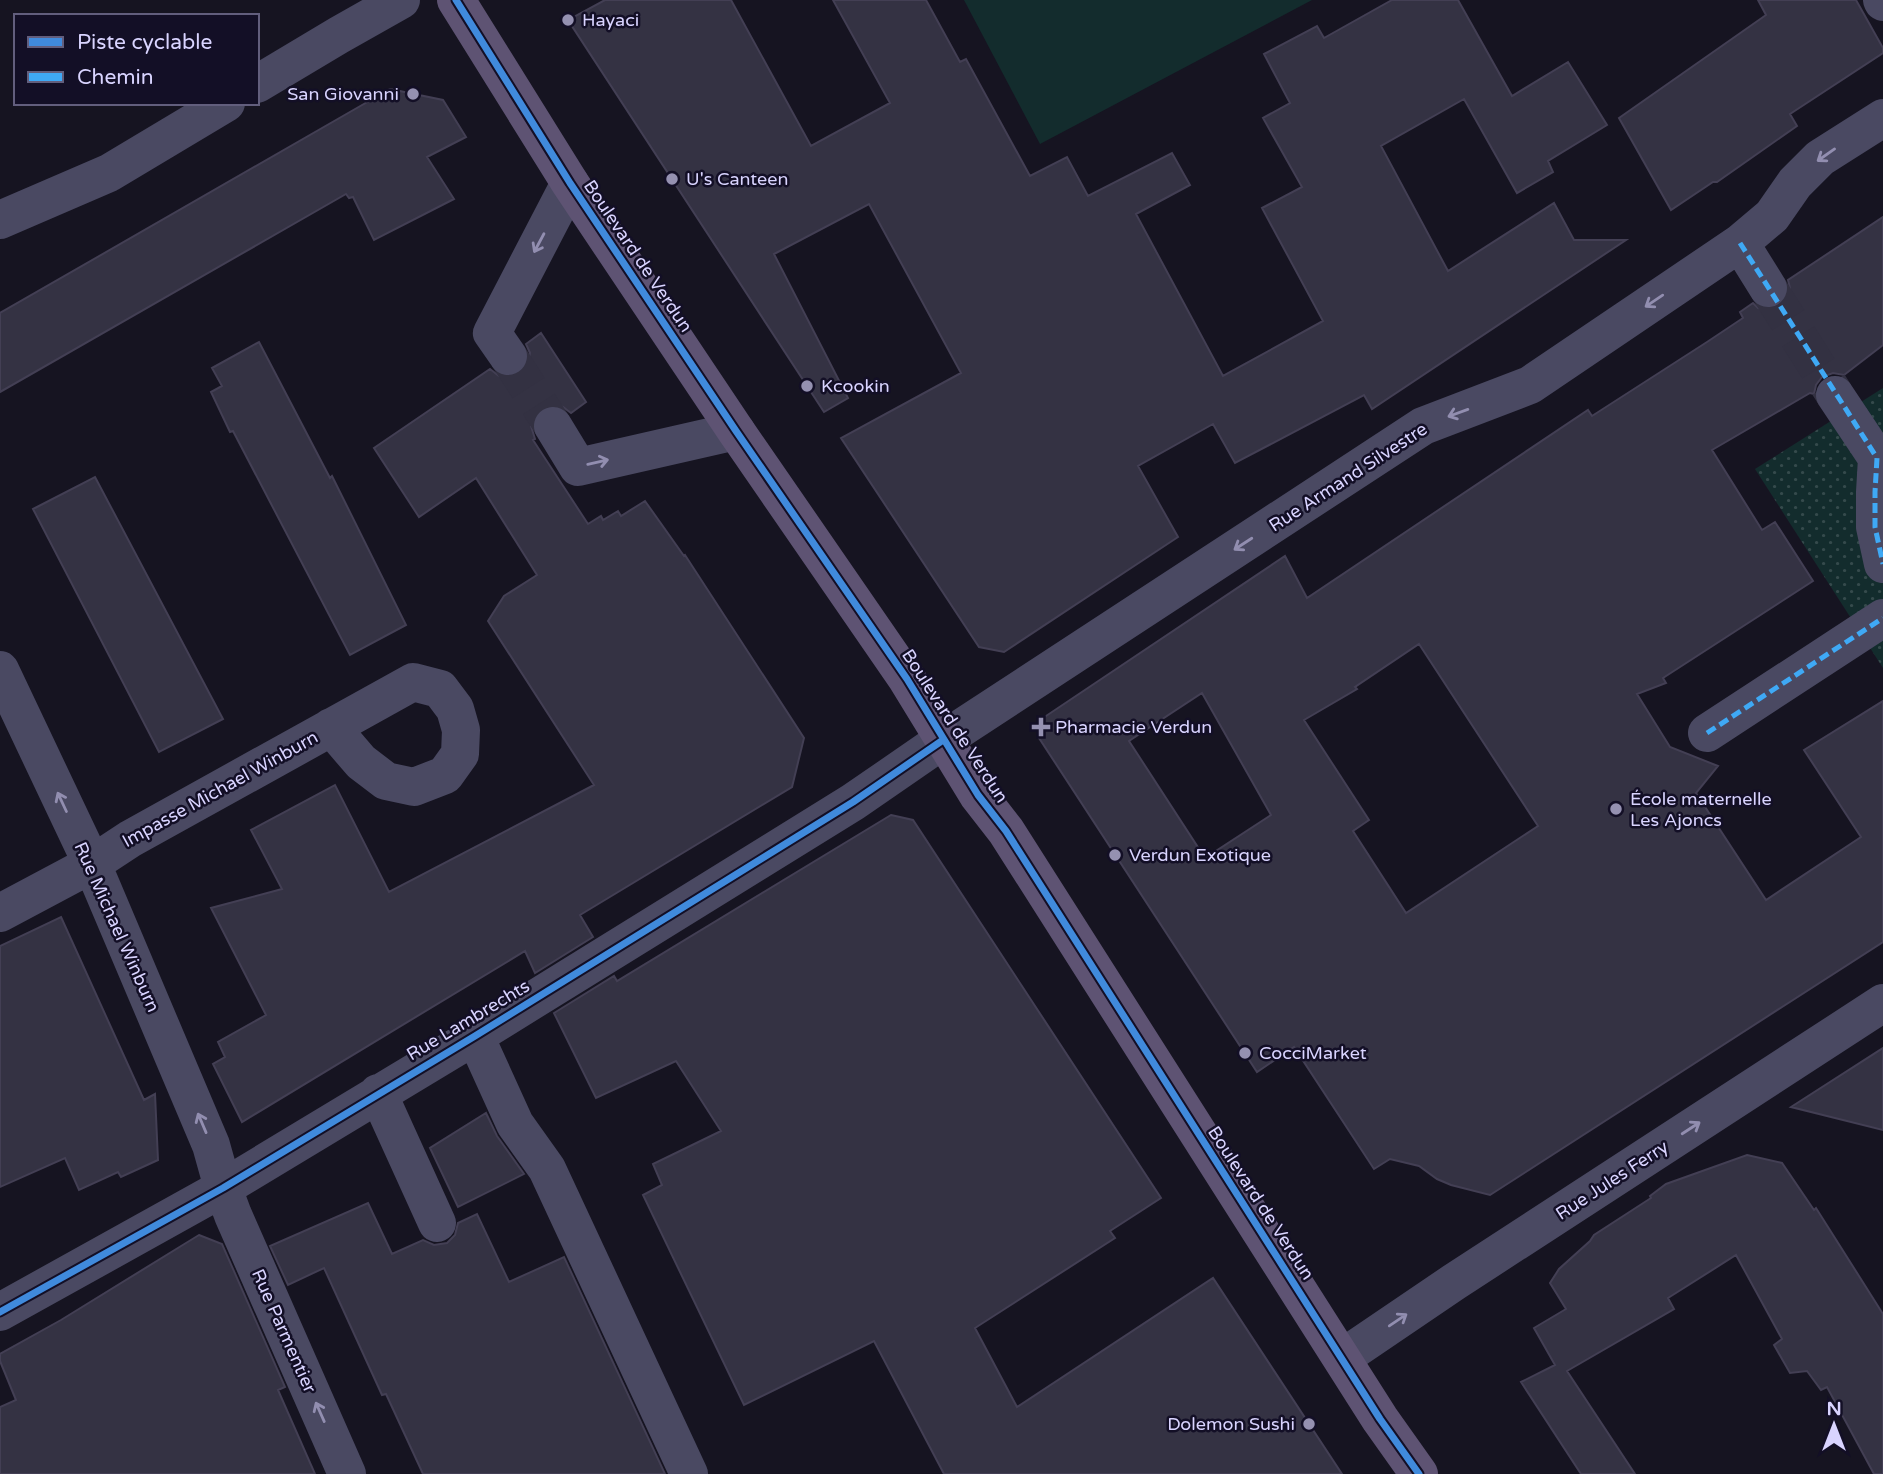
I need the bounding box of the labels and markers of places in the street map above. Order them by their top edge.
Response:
place label: Hayaci [582,9,639,31]
marker: Hayaci [560,12,576,28]
place label: San Giovanni [287,83,399,105]
marker: San Giovanni [405,86,421,102]
place label: U's Canteen [686,168,788,190]
marker: U's Canteen [664,171,680,187]
place label: Kcookin [821,375,890,397]
marker: Kcookin [799,378,815,394]
place label: Pharmacie Verdun [1055,716,1212,738]
marker: Pharmacie Verdun [1033,719,1049,735]
place label: École maternelle Les Ajoncs [1630,788,1772,831]
marker: École maternelle Les Ajoncs [1608,801,1624,817]
place label: Verdun Exotique [1129,844,1271,866]
marker: Verdun Exotique [1107,847,1123,863]
place label: CocciMarket [1259,1042,1367,1064]
marker: CocciMarket [1237,1045,1253,1061]
place label: Dolemon Sushi [1167,1413,1295,1435]
marker: Dolemon Sushi [1301,1416,1317,1432]

